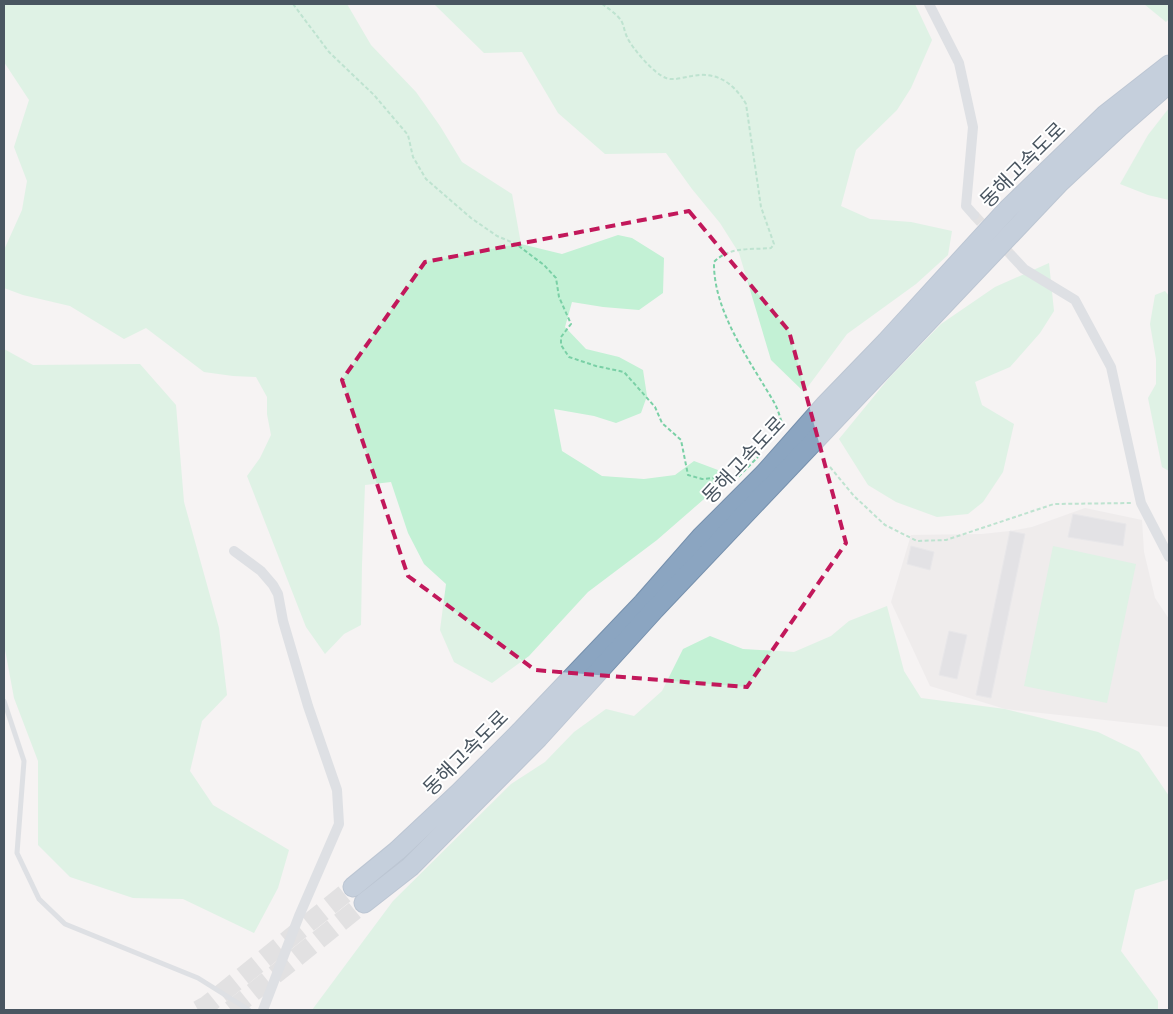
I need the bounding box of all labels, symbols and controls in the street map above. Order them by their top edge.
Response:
street label: 동해고속도로 [974,116,1072,214]
street label: 동해고속도로 [696,410,792,510]
street label: 동해고속도로 [417,704,515,802]

